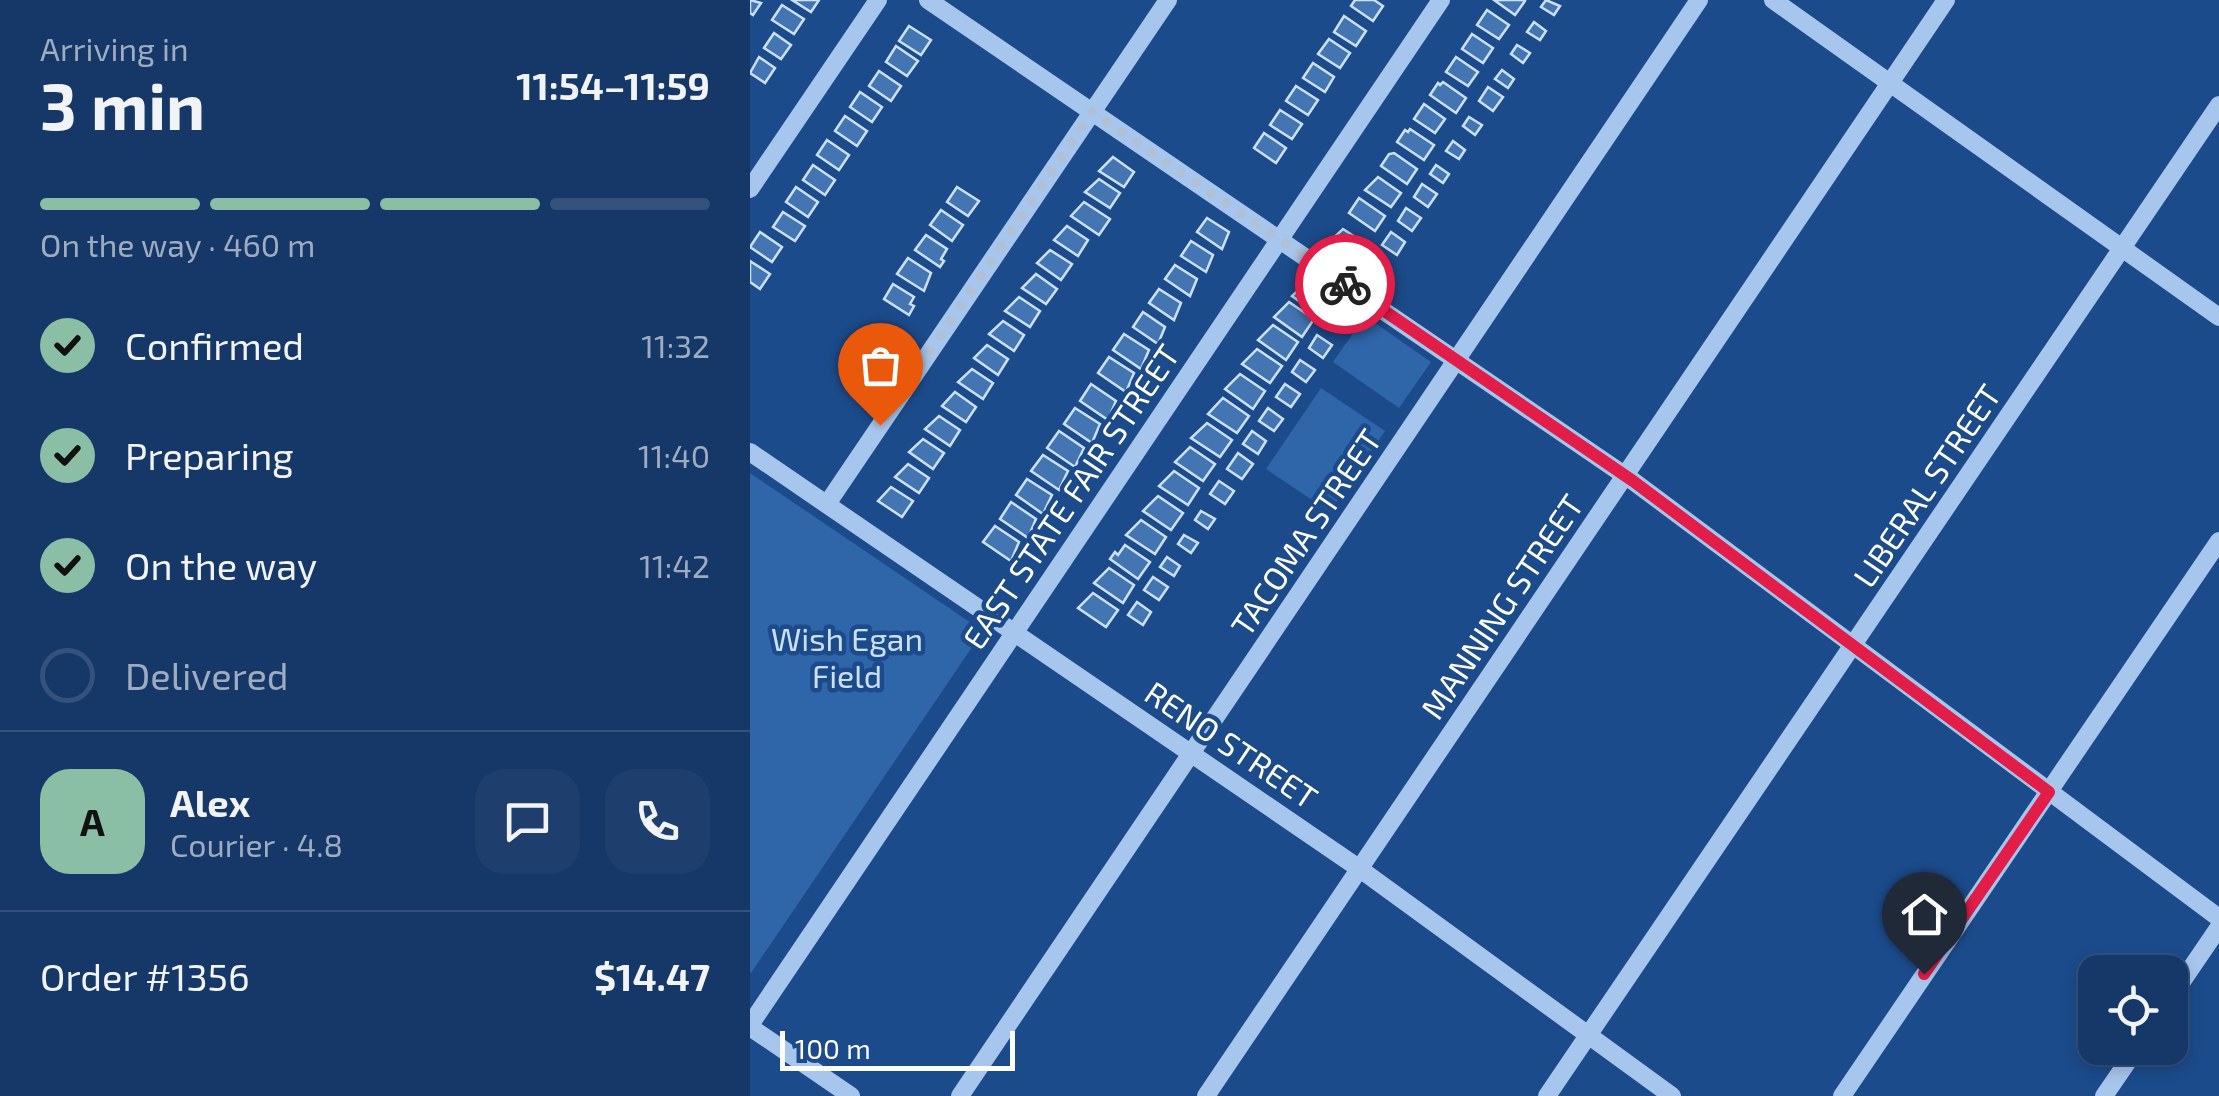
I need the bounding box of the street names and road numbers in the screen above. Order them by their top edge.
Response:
street label: EAST STATE FAIR STREET [954,337,1186,655]
street label: LIBERAL STREET [1844,377,2008,593]
street label: TACOMA STREET [1222,422,1388,642]
street label: MANNING STREET [1412,487,1590,725]
street label: RENO STREET [1139,672,1325,816]

